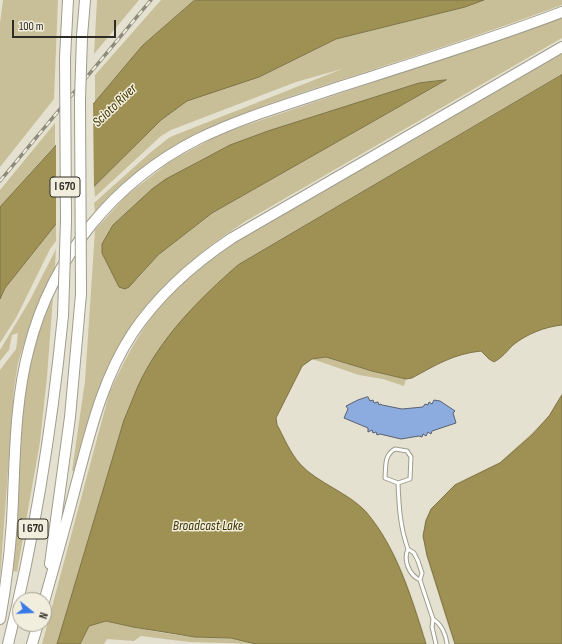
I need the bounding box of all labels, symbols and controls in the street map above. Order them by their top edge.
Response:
scale bar [14,12,118,38]
text: 100 m [19,19,44,34]
water label: Scioto River [89,81,141,131]
road number: I 670 [50,177,80,197]
water label: Broadcast Lake [173,518,243,534]
road number: I 670 [18,519,48,539]
north arrow [12,592,52,632]
text: N [36,611,50,620]

